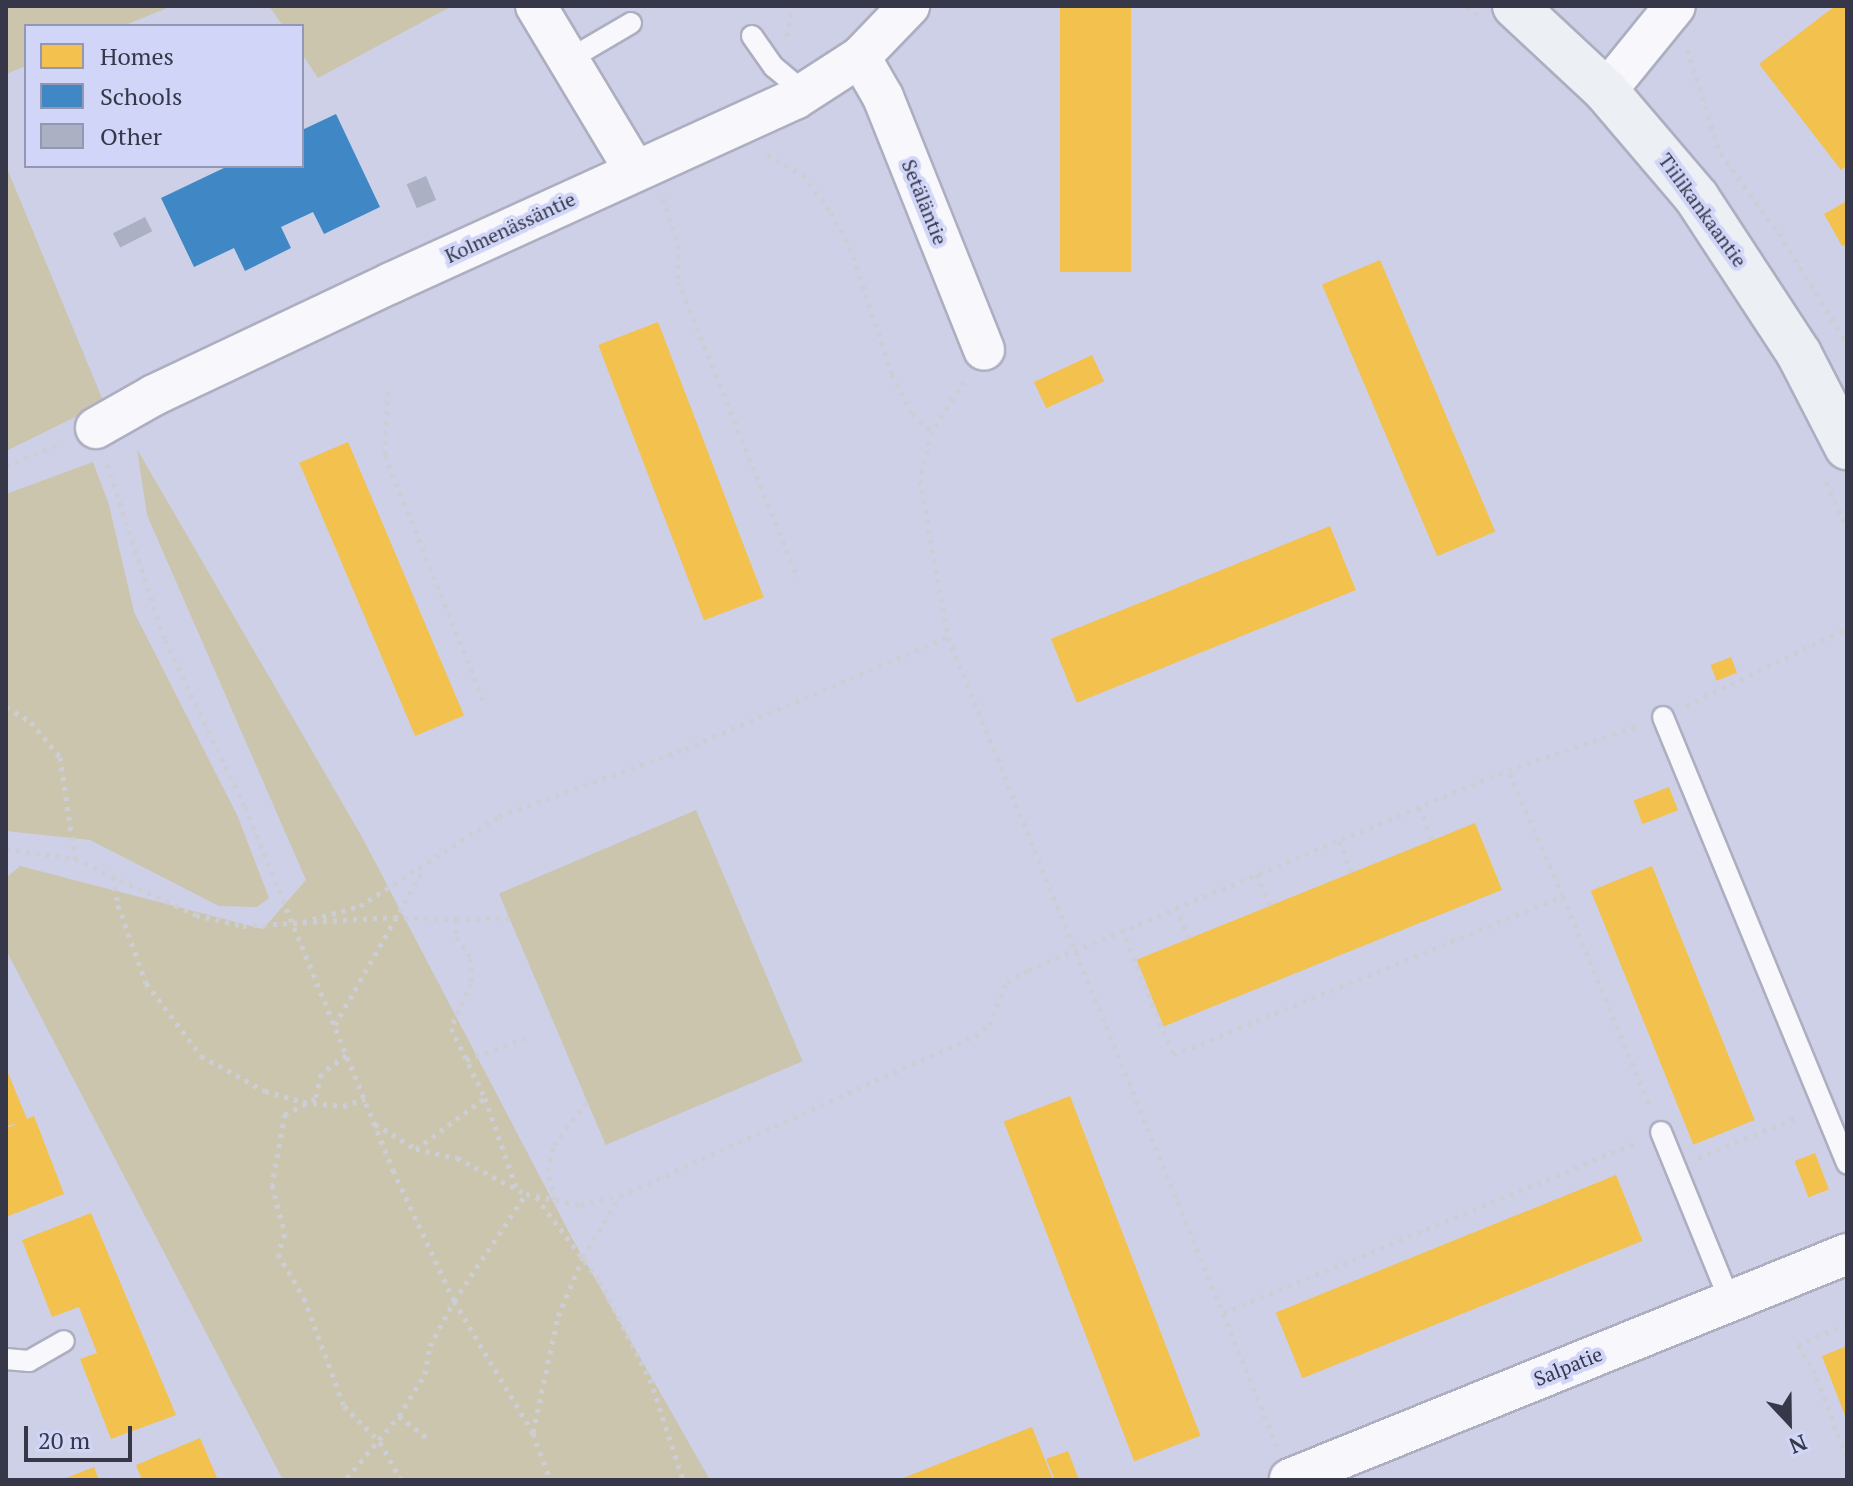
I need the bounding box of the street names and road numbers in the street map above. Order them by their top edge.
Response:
street label: Tiilikankaantie [1654,148,1752,272]
street label: Setäläntie [897,156,953,248]
street label: Kolmenässäntie [441,186,579,268]
street label: Salpatie [1530,1341,1606,1391]

